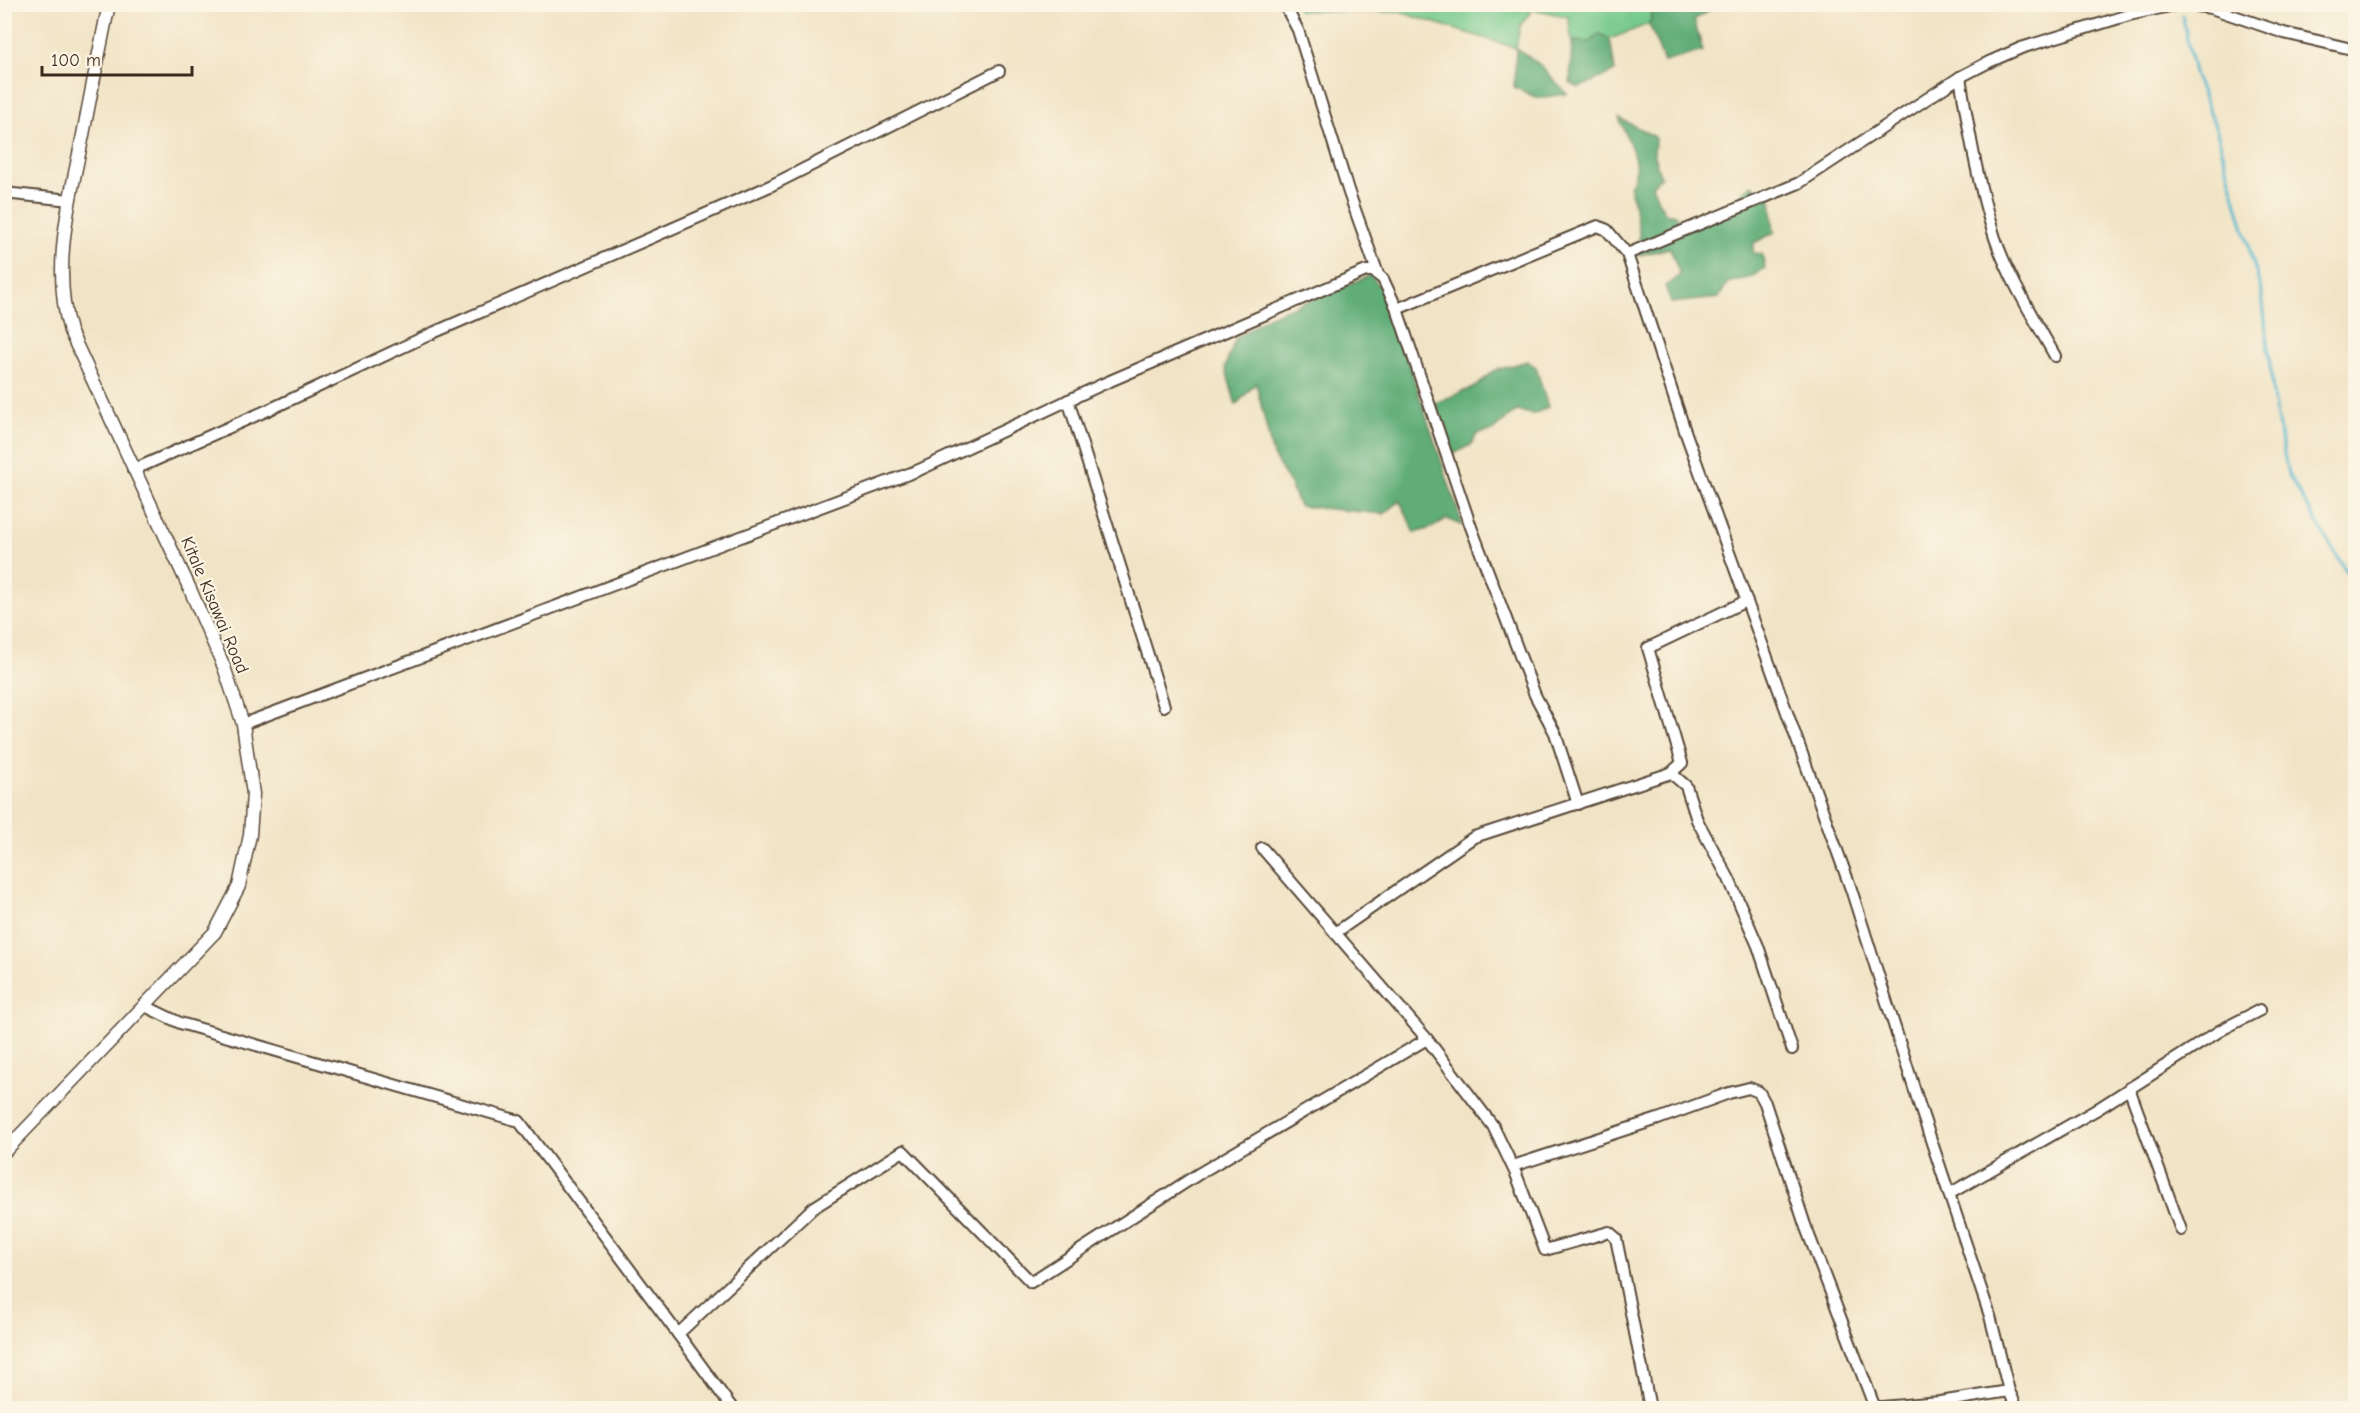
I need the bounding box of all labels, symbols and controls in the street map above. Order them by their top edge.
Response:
scale bar [42,39,192,77]
text: 100 m [51,50,101,71]
street label: Kitale Kisawai Road [176,534,253,677]

